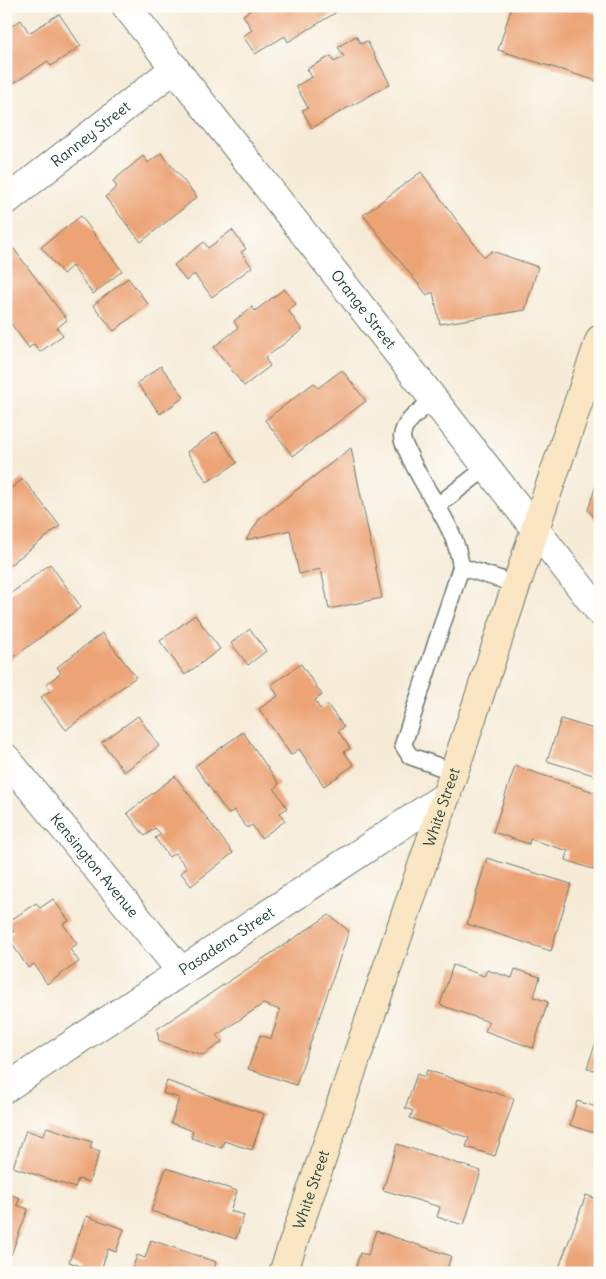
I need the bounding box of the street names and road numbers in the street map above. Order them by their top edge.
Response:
street label: Ranney Street [47,97,134,171]
street label: Orange Street [327,266,400,352]
street label: White Street [419,765,464,849]
street label: Kensington Avenue [46,809,143,921]
street label: Pasadena Street [175,902,278,979]
street label: White Street [289,1148,333,1232]

